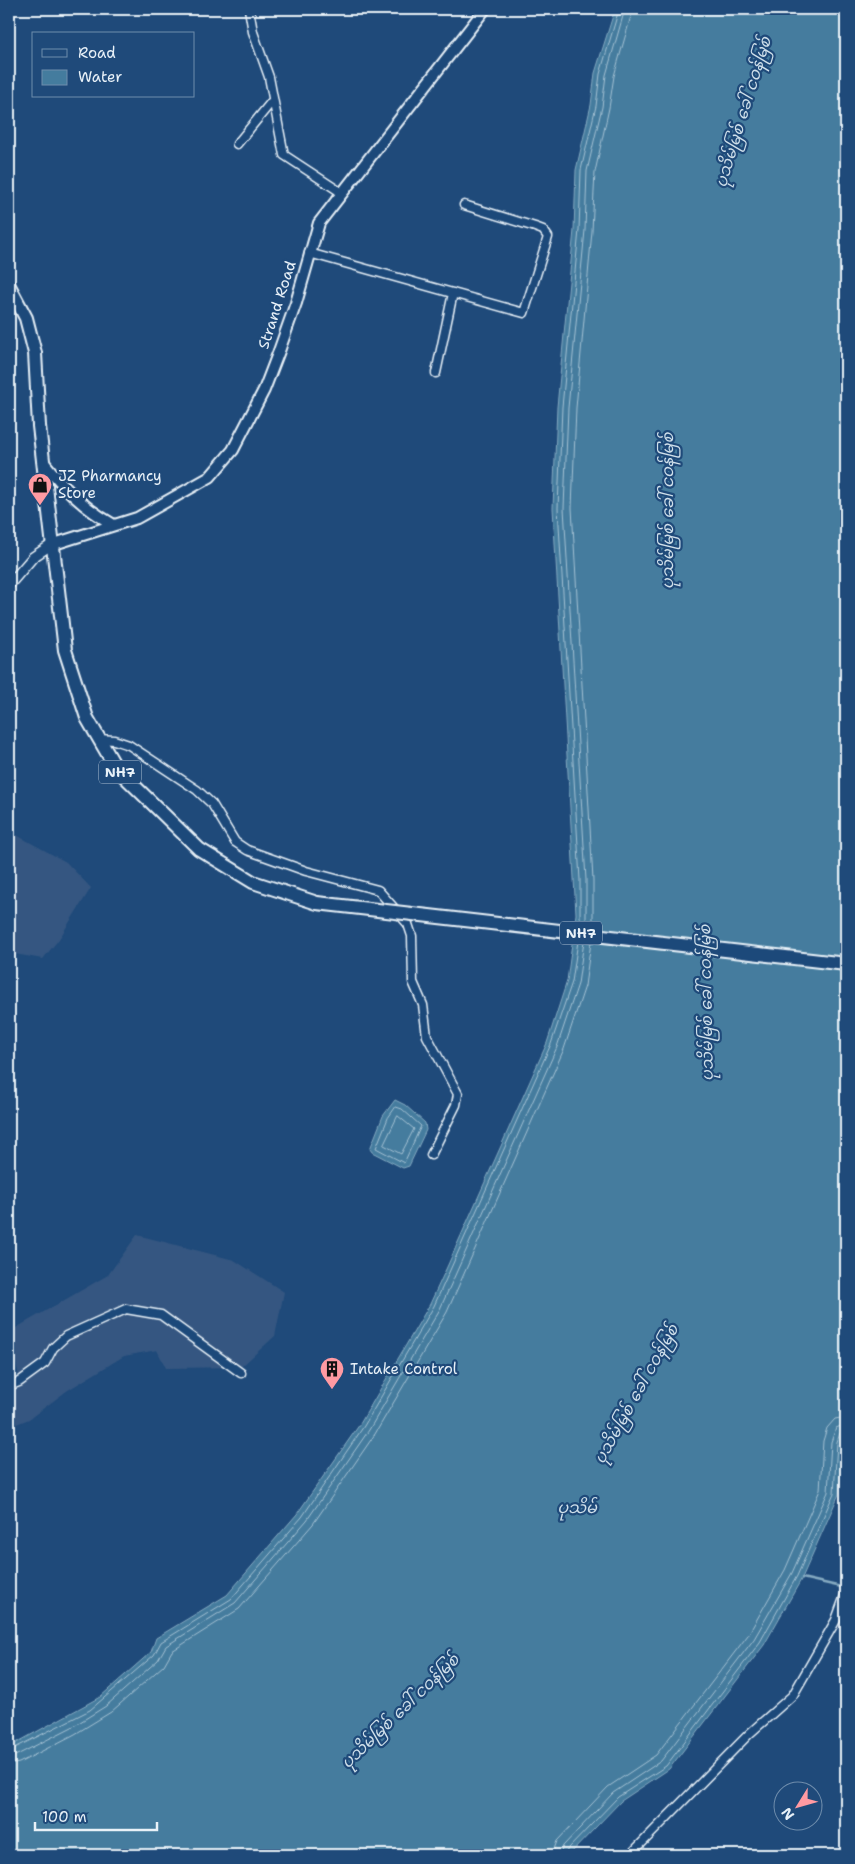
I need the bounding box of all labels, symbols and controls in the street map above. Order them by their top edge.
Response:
legend [32,32,195,98]
water label: ပုသိမ်မြစ် ခေါ် ငဝန်မြစ် [709,32,779,191]
text: Road [78,43,116,63]
text: Water [78,67,122,87]
street label: Strand Road [253,258,301,352]
water label: ပုသိမ်မြစ် ခေါ် ငဝန်မြစ် [656,431,681,589]
place label: JZ Pharmancy Store [58,466,162,503]
shop icon: JZ Pharmancy Store [27,472,53,506]
road number: NH7 [99,760,141,784]
road number: NH7 [560,921,602,944]
water label: ပုသိမ်မြစ် ခေါ် ငဝန်မြစ် [693,923,721,1081]
water label: ပုသိမ်မြစ် ခေါ် ငဝန်မြစ် [588,1319,686,1469]
building icon: Intake Control [319,1356,345,1390]
place label: Intake Control [350,1359,458,1379]
water label: ပုသိမ် [557,1496,598,1521]
water label: ပုသိမ်မြစ် ခေါ် ငဝန်မြစ် [336,1647,467,1775]
north arrow [772,1782,822,1832]
scale bar [35,1799,158,1831]
text: N [777,1804,798,1824]
text: 100 m [42,1807,87,1827]

